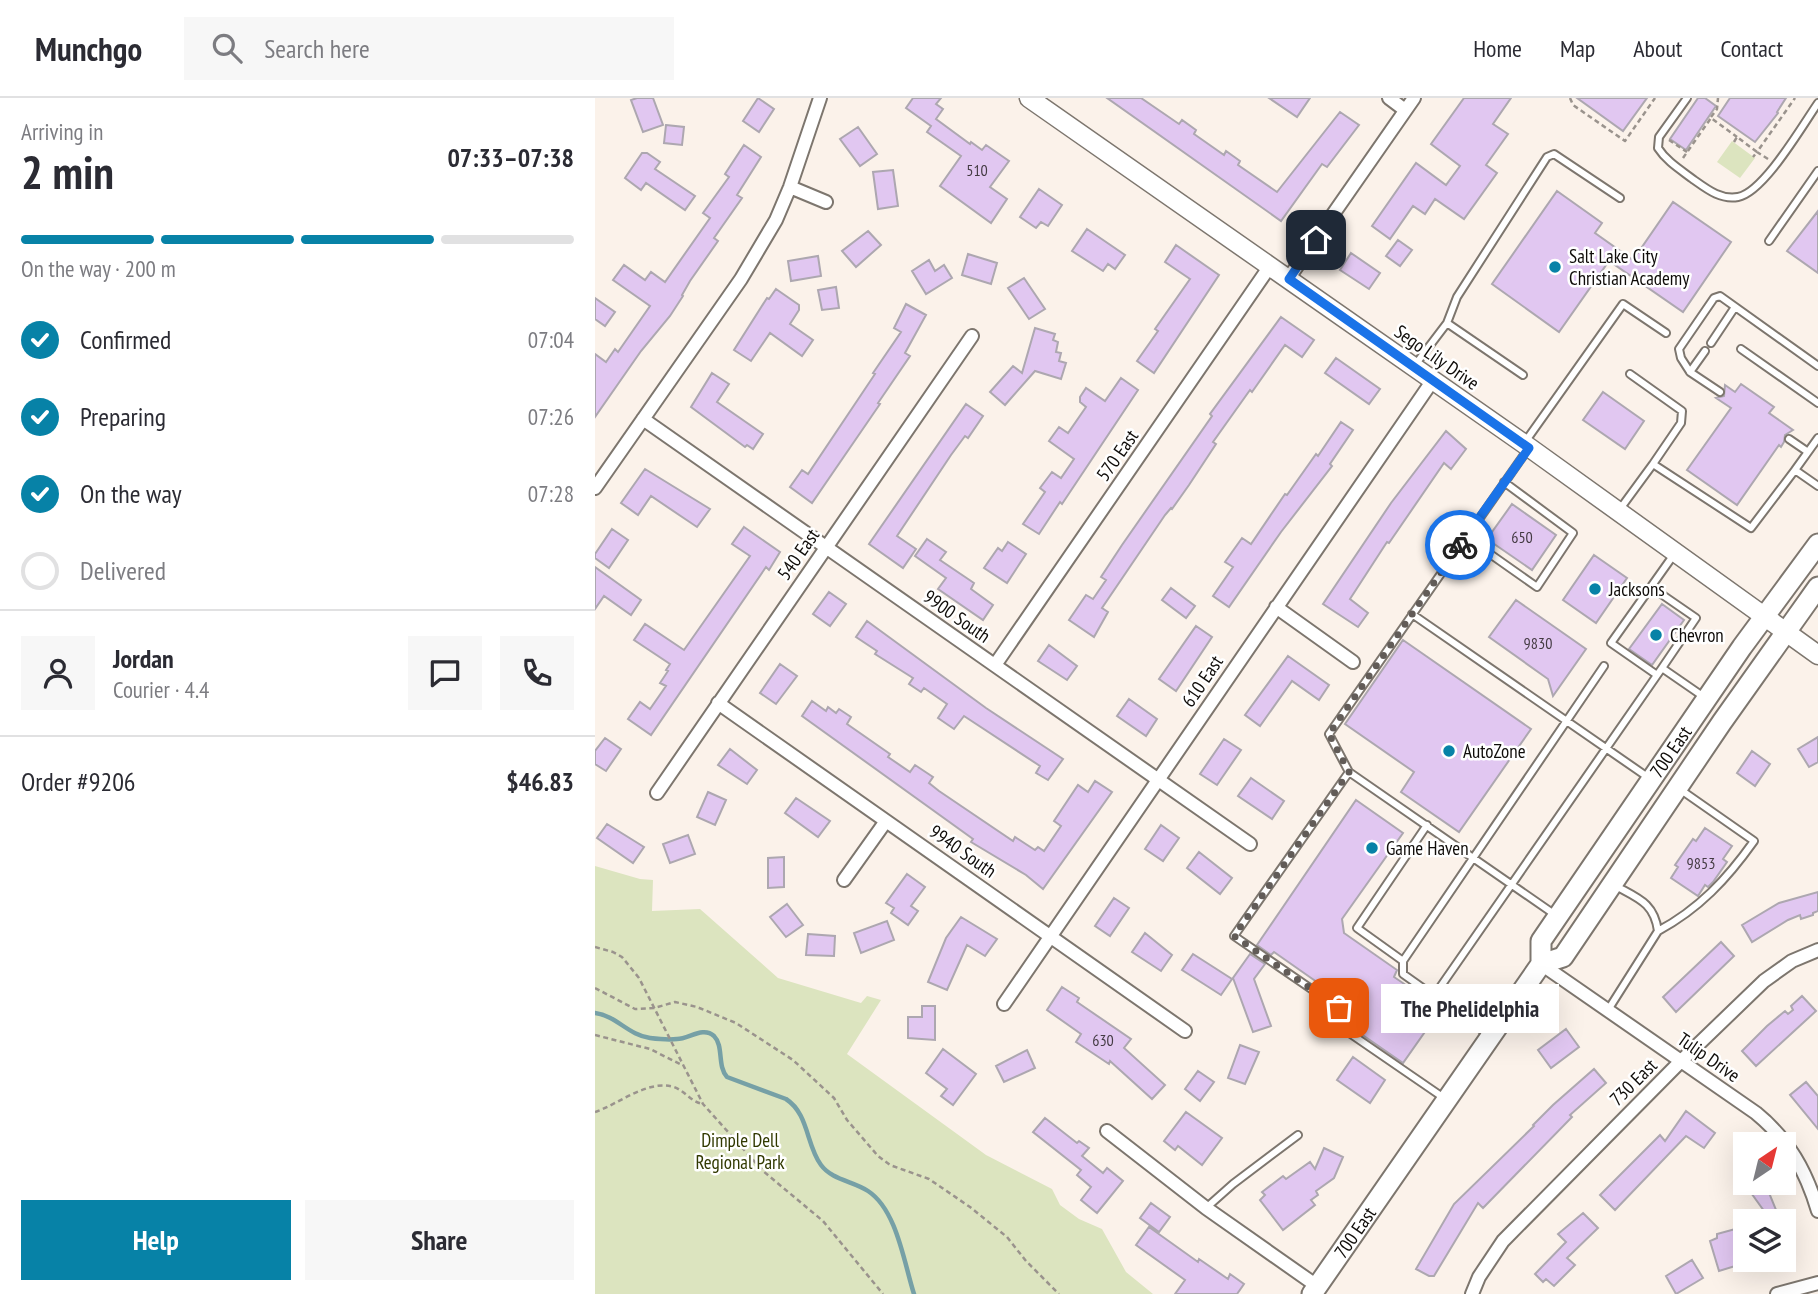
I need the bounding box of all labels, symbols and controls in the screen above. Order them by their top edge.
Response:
search box [184,17,674,80]
text: Munchgo [35,27,142,70]
icon: search [208,29,246,67]
text: Search here [264,32,370,65]
text: Home [1473,33,1522,64]
text: Map [1560,33,1595,64]
text: About [1633,33,1682,64]
text: Contact [1720,33,1783,64]
text: Arriving in [21,117,103,146]
text: 07:33–07:38 [447,141,574,174]
text: 2 min [21,142,114,202]
house number: 510 [966,160,988,180]
pin [1286,210,1346,270]
icon: home [1297,221,1335,259]
place label: Salt Lake City Christian Academy [1569,244,1690,290]
text: On the way · 200 m [21,254,176,283]
marker: Salt Lake City Christian Academy [1547,259,1563,275]
street label: Sego Lily Drive [1390,319,1484,395]
icon: check [21,321,59,359]
text: Confirmed [80,323,171,356]
text: 07:04 [528,325,574,354]
icon: check [21,398,59,436]
text: Preparing [80,400,166,433]
text: 07:26 [528,402,574,431]
street label: 570 East [1091,424,1144,485]
icon: check [21,475,59,513]
text: On the way [80,477,182,510]
text: 07:28 [528,479,574,508]
courier [1425,510,1495,580]
street label: 540 East [772,523,825,584]
icon: bike [1441,526,1479,564]
house number: 650 [1511,527,1533,547]
text: Delivered [80,554,166,587]
place label: Jacksons [1608,577,1665,601]
marker: Jacksons [1587,581,1603,597]
street label: 9900 South [919,584,995,648]
place label: Chevron [1670,623,1724,647]
marker: Chevron [1648,627,1664,643]
house number: 9830 [1524,633,1552,653]
button: person [21,636,95,710]
button: chat [408,636,482,710]
button: phone [500,636,574,710]
text: Jordan [113,642,174,675]
street label: 610 East [1176,650,1228,711]
text: Courier · 4.4 [113,675,209,704]
street label: 700 East [1644,721,1697,782]
place label: AutoZone [1463,739,1526,763]
marker: AutoZone [1441,743,1457,759]
text: Order #9206 [21,765,136,798]
text: $46.83 [506,765,574,798]
street label: 9940 South [925,819,1001,883]
place label: Game Haven [1386,836,1469,860]
marker: Game Haven [1364,840,1380,856]
house number: 9853 [1687,853,1715,873]
pin [1309,978,1369,1038]
callout: The Phelidelphia [1381,984,1559,1032]
icon: bag [1320,989,1358,1027]
text: The Phelidelphia [1401,994,1539,1023]
street label: Tulip Drive [1673,1027,1745,1087]
house number: 630 [1092,1030,1114,1050]
street label: 730 East [1604,1053,1662,1111]
park label: Dimple Dell Regional Park [695,1128,785,1174]
north arrow [1733,1132,1795,1195]
map controls [1733,1132,1796,1272]
button: Help [21,1200,291,1280]
button: Share [305,1200,574,1280]
street label: 700 East [1329,1201,1381,1263]
button: layers [1733,1209,1796,1272]

